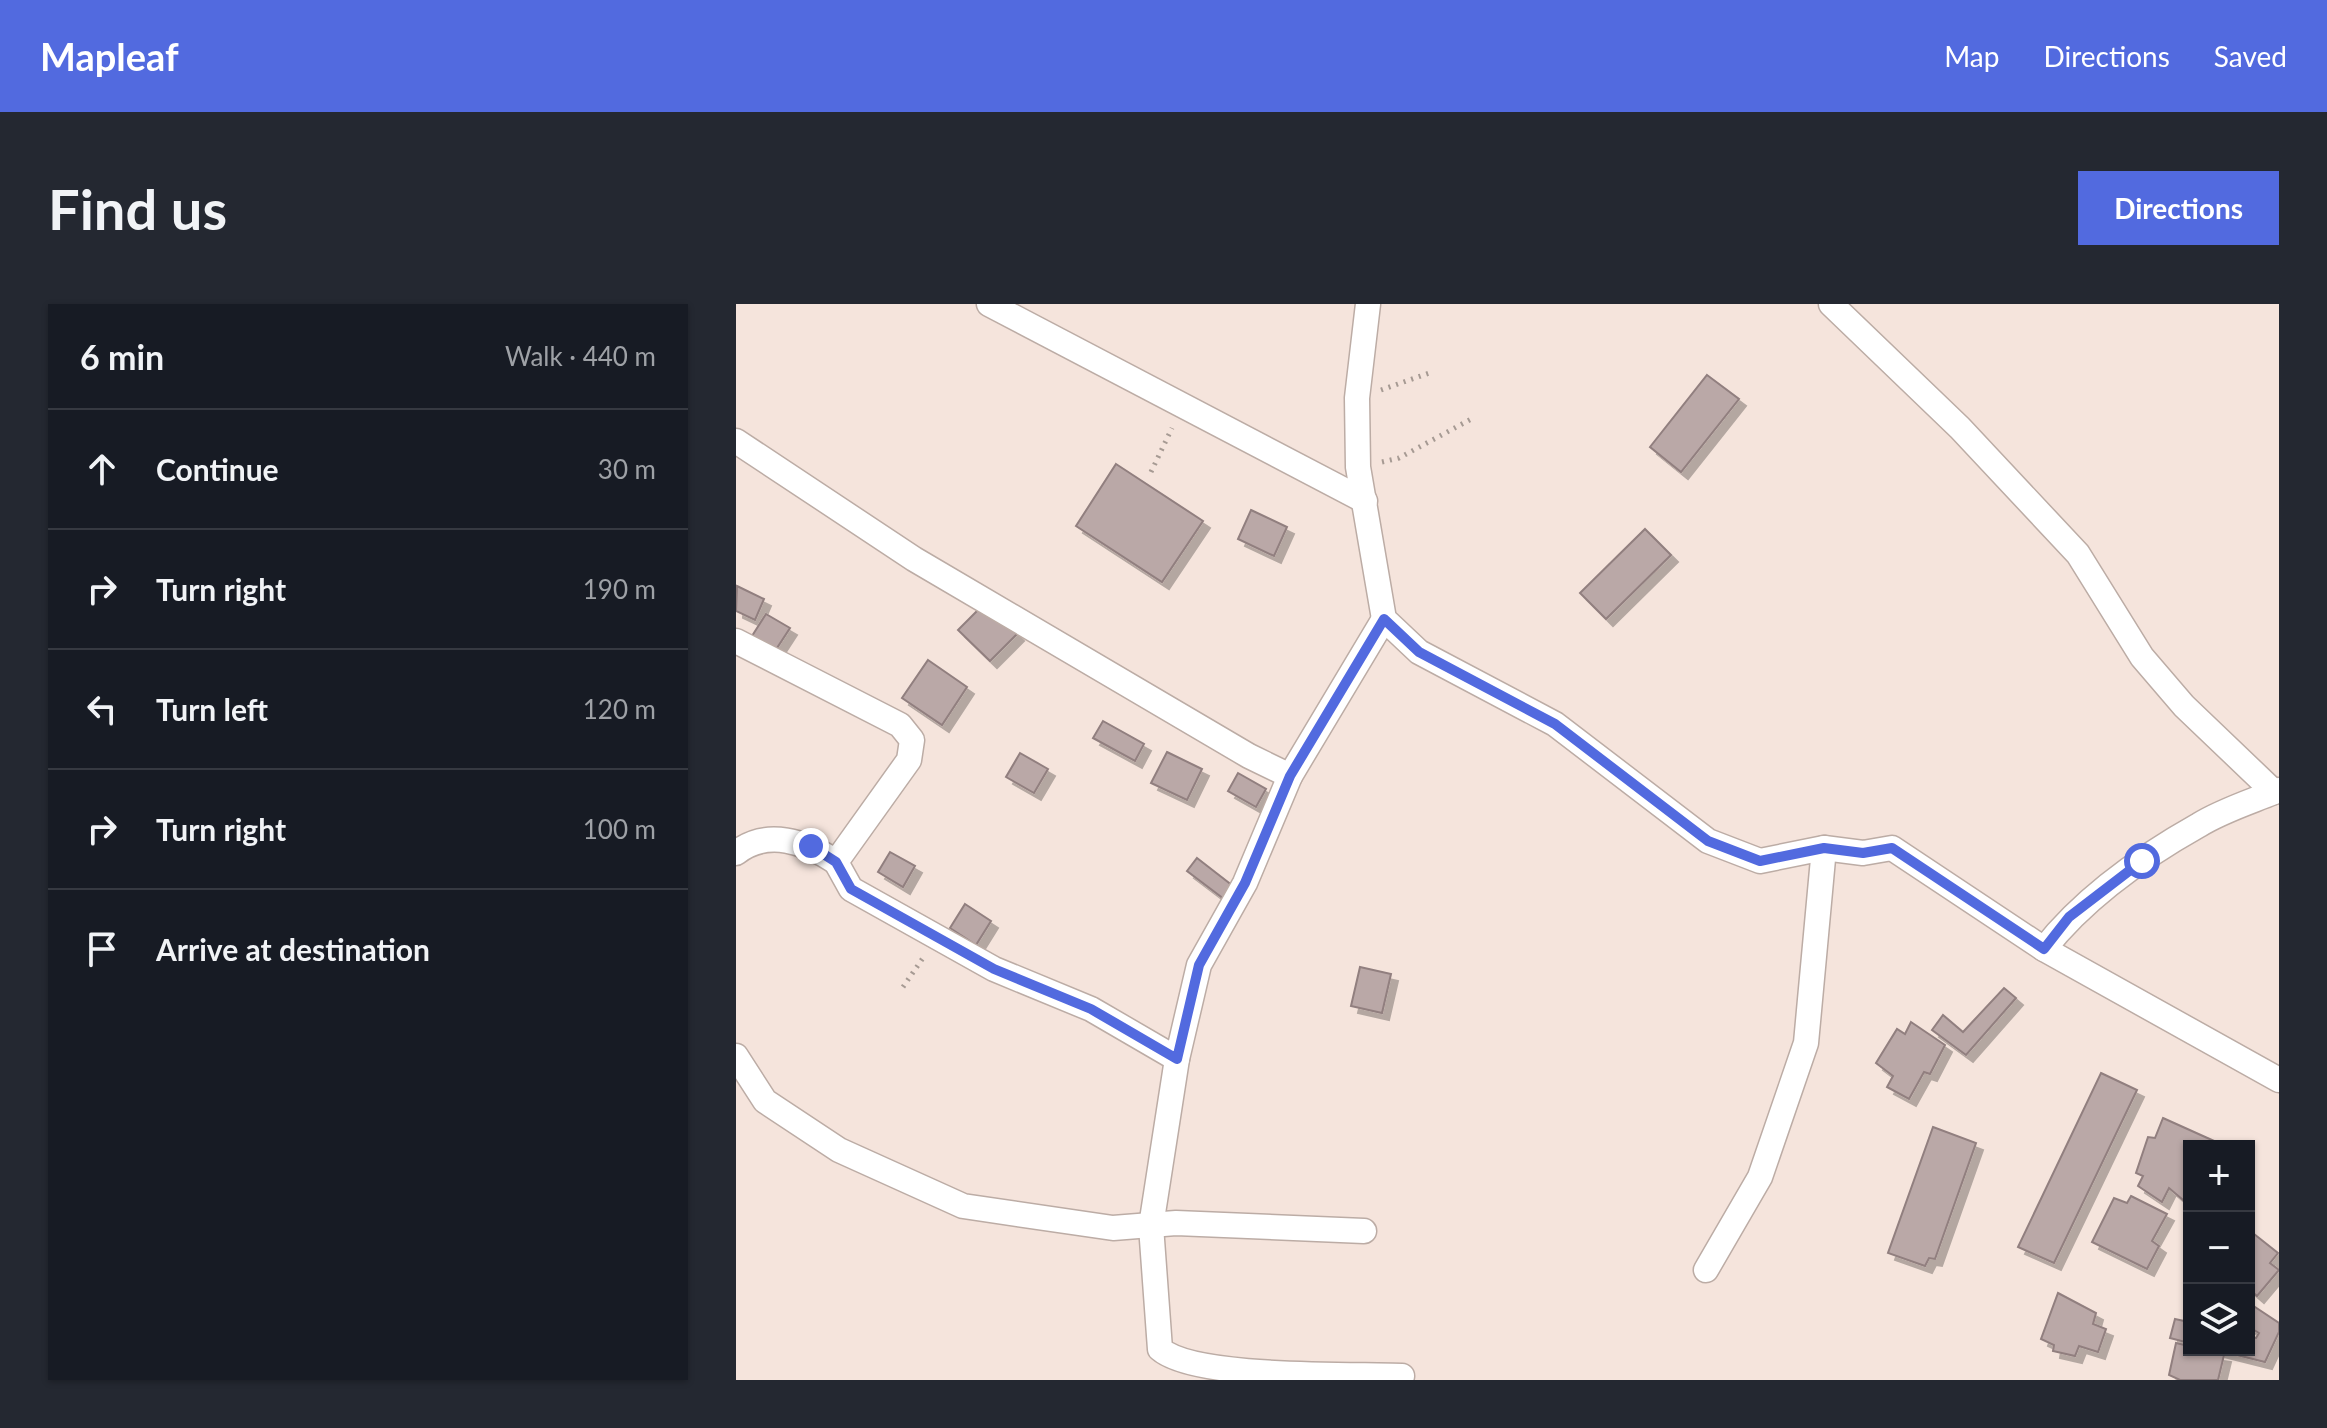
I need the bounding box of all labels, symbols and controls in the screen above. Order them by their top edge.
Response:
text: Mapleaf [40,33,179,79]
text: Map [1944,39,1999,73]
text: Directions [2043,39,2170,73]
text: Saved [2214,39,2287,73]
button: Directions [2078,171,2279,245]
text: Find us [48,175,227,242]
text: 6 min [80,336,164,377]
text: Walk · 440 m [505,340,656,372]
icon: ahead [80,447,124,491]
text: Continue [156,451,279,487]
text: 30 m [598,453,656,485]
icon: right [80,567,124,611]
text: Turn right [156,571,286,607]
text: 190 m [583,573,656,605]
icon: left [80,687,124,731]
text: Turn left [156,691,268,727]
text: 120 m [583,693,656,725]
icon: right [80,807,124,851]
text: Turn right [156,811,286,847]
text: 100 m [583,813,656,845]
route end [793,828,829,864]
route start [2124,843,2160,879]
icon: arrive [80,927,124,971]
text: Arrive at destination [156,931,430,967]
map controls [2183,1140,2255,1356]
button: + [2183,1140,2255,1212]
button: − [2183,1212,2255,1284]
button: layers [2183,1284,2255,1356]

